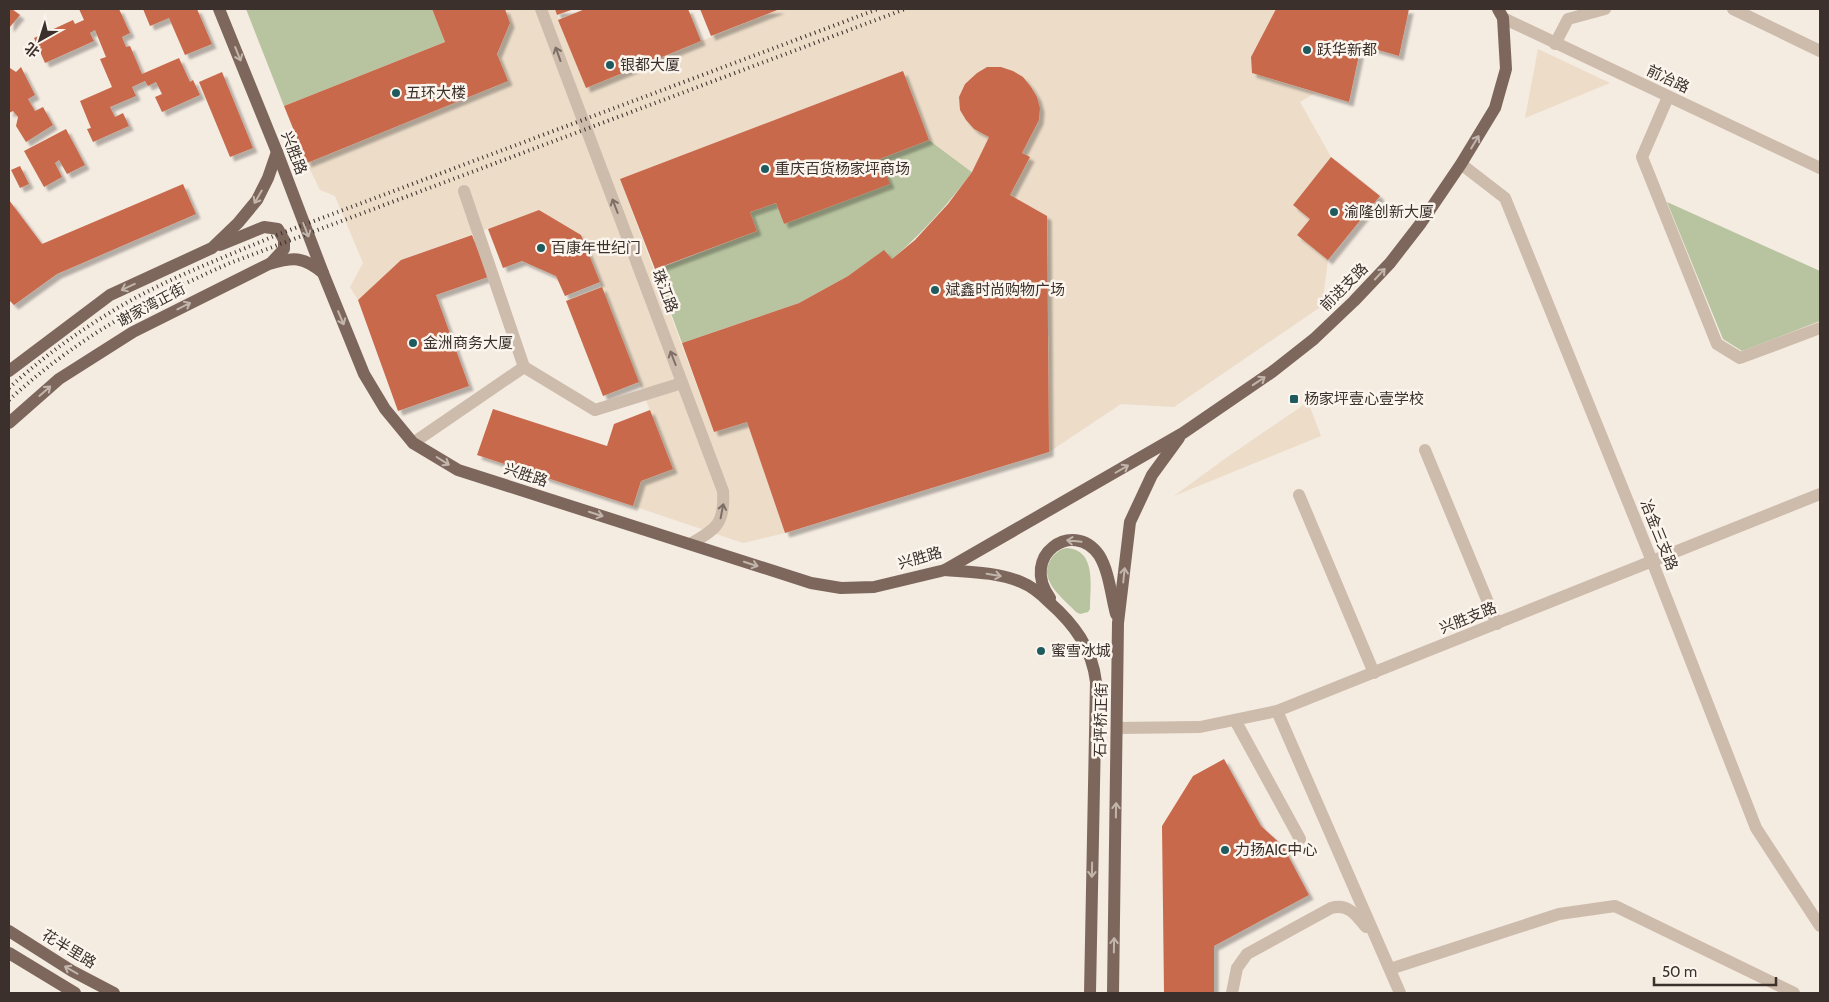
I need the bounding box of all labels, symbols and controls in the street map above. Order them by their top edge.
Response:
north arrow [15,15,65,65]
text: 北 [21,39,43,62]
place label: 跃华新都 [1317,41,1377,59]
marker: 跃华新都 [1301,44,1313,56]
one-way arrow [233,46,243,61]
one-way arrow [553,47,562,62]
place label: 银都大厦 [620,56,680,74]
marker: 银都大厦 [604,59,616,71]
street label: 前冶路 [1644,61,1692,97]
place label: 五环大楼 [406,84,466,102]
marker: 五环大楼 [390,87,402,99]
street label: 兴胜路 [278,129,310,177]
one-way arrow [1470,136,1480,150]
place label: 重庆百货杨家坪商场 [775,160,910,178]
marker: 重庆百货杨家坪商场 [759,163,771,175]
one-way arrow [253,189,263,203]
one-way arrow [610,199,619,214]
place label: 渝隆创新大厦 [1344,203,1434,221]
marker: 渝隆创新大厦 [1328,206,1340,218]
one-way arrow [302,222,311,238]
place label: 百康年世纪门 [551,239,641,257]
marker: 百康年世纪门 [535,242,547,254]
street label: 前进支路 [1316,259,1372,315]
street label: 珠江路 [649,267,681,315]
one-way arrow [1374,267,1386,280]
street label: 谢家湾正街 [114,279,188,331]
place label: 斌鑫时尚购物广场 [945,281,1065,299]
one-way arrow [120,283,135,293]
marker: 斌鑫时尚购物广场 [929,284,941,296]
one-way arrow [176,301,191,311]
one-way arrow [337,310,347,325]
place label: 金洲商务大厦 [423,334,513,352]
marker: 金洲商务大厦 [407,337,419,349]
one-way arrow [668,351,677,366]
one-way arrow [1251,376,1265,386]
one-way arrow [39,385,52,396]
place label: 杨家坪壹心壹学校 [1304,390,1424,408]
marker: 杨家坪壹心壹学校 [1288,393,1300,405]
one-way arrow [436,456,450,467]
street label: 兴胜路 [502,459,550,491]
one-way arrow [1114,463,1128,473]
street label: 冶金三支路 [1637,497,1681,573]
one-way arrow [718,503,728,519]
one-way arrow [588,510,604,520]
one-way arrow [1067,536,1083,546]
street label: 兴胜路 [896,543,944,573]
one-way arrow [743,559,759,569]
one-way arrow [1119,567,1129,583]
one-way arrow [985,570,1001,580]
street label: 兴胜支路 [1437,598,1499,638]
place label: 蜜雪冰城 [1051,642,1111,660]
marker: 蜜雪冰城 [1035,645,1047,657]
street label: 石坪桥正街 [1091,682,1111,758]
one-way arrow [1111,802,1121,818]
place label: 力扬AIC中心 [1235,841,1317,859]
marker: 力扬AIC中心 [1219,844,1231,856]
one-way arrow [1087,862,1097,878]
street label: 花半里路 [39,926,99,972]
one-way arrow [1109,937,1119,953]
scale bar [1654,954,1776,986]
text: 50 m [1662,963,1697,981]
one-way arrow [65,965,79,975]

